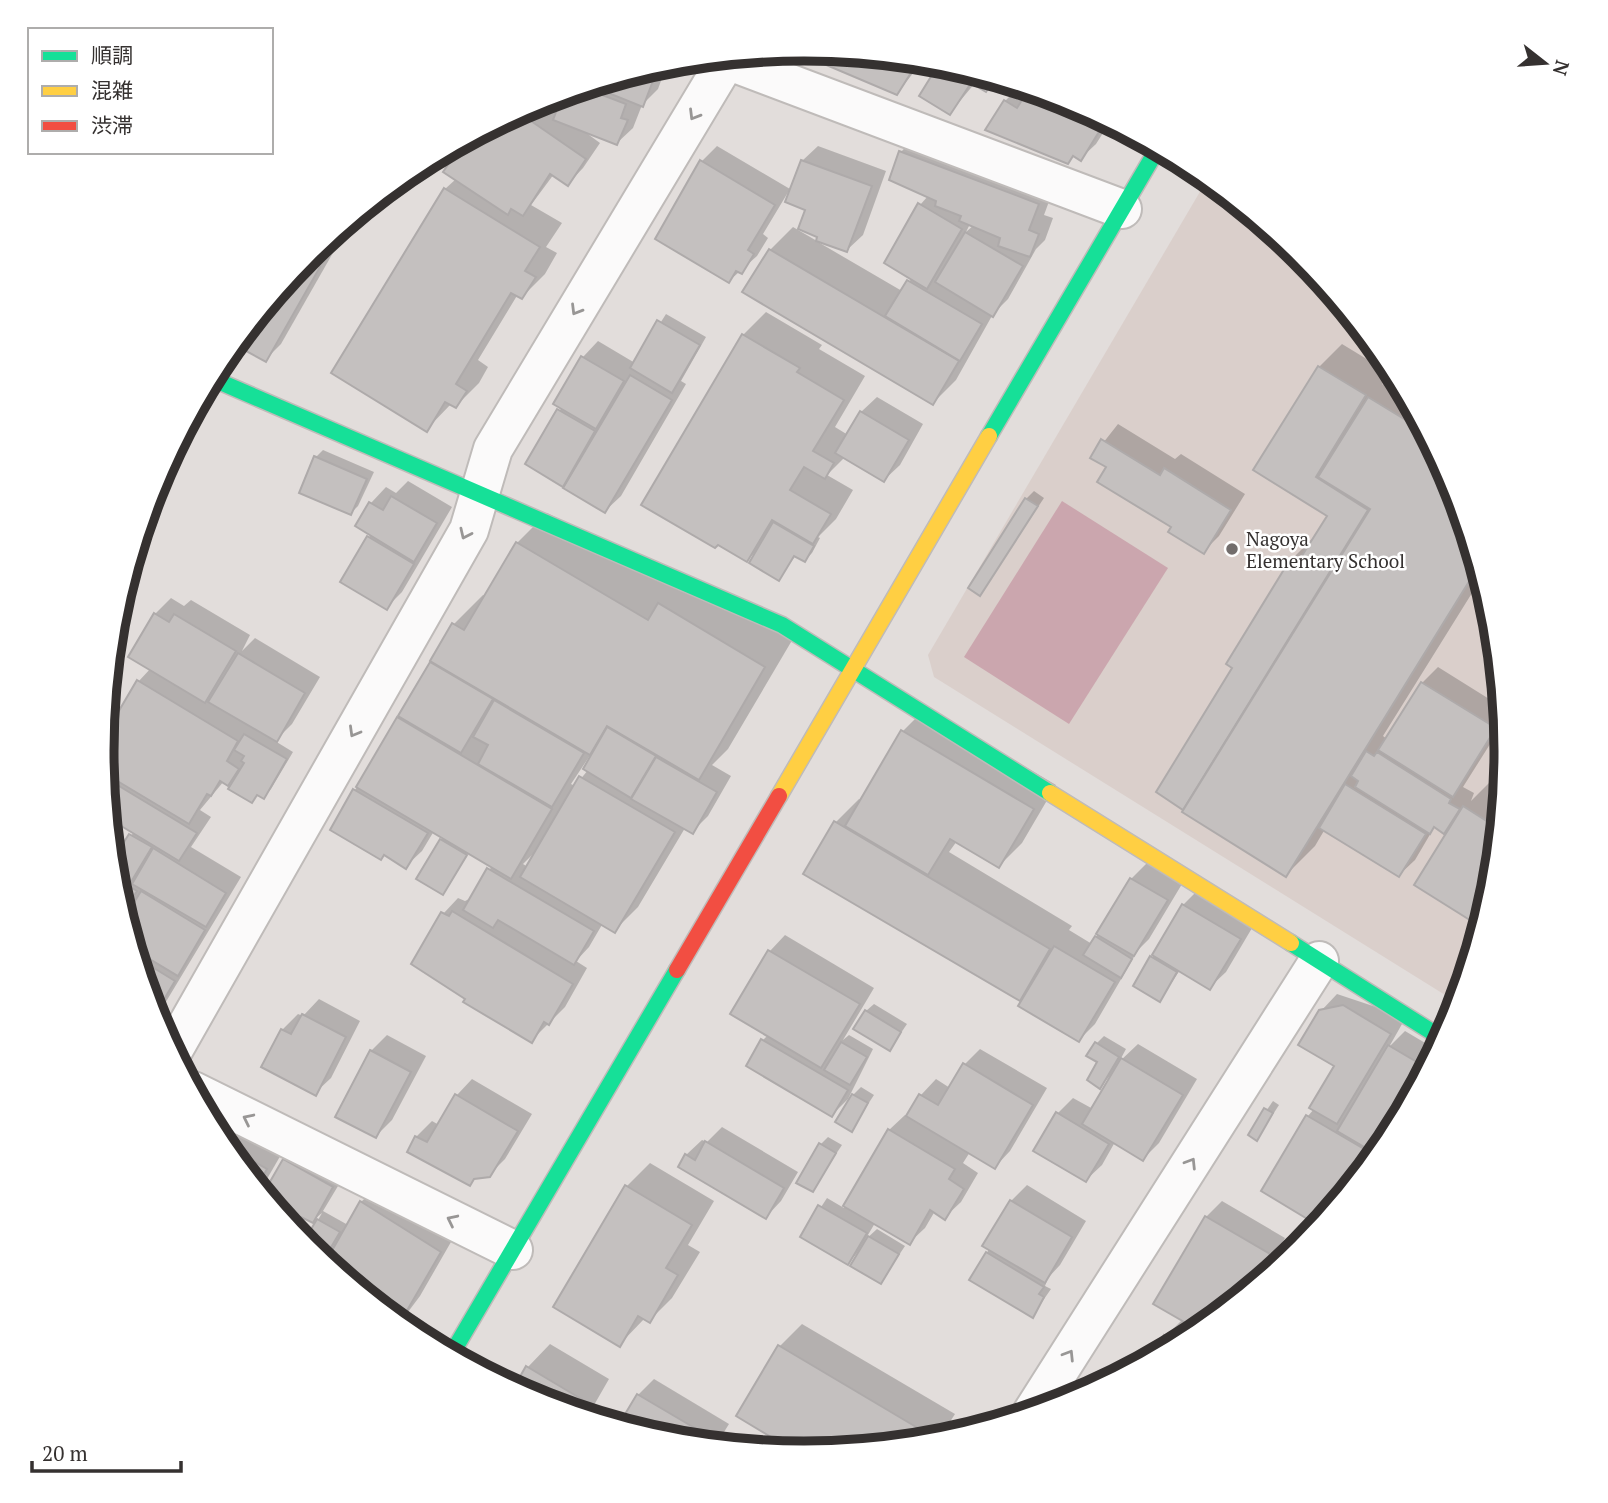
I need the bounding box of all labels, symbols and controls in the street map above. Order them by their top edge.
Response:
legend [28,28,273,154]
north arrow [1510,28,1580,98]
text: 順調 [91,41,133,69]
text: N [1548,58,1576,79]
text: 混雑 [91,76,133,104]
one-way arrow [689,107,702,120]
text: 渋滞 [91,111,133,139]
one-way arrow [572,302,585,315]
place label: Nagoya Elementary School [1246,526,1405,573]
one-way arrow [459,527,473,539]
marker: Nagoya Elementary School [1224,541,1240,557]
one-way arrow [349,725,362,737]
one-way arrow [243,1113,255,1127]
one-way arrow [1182,1158,1195,1171]
one-way arrow [447,1214,459,1228]
one-way arrow [1060,1350,1073,1363]
scale bar [32,1430,180,1474]
text: 20 m [42,1439,88,1467]

